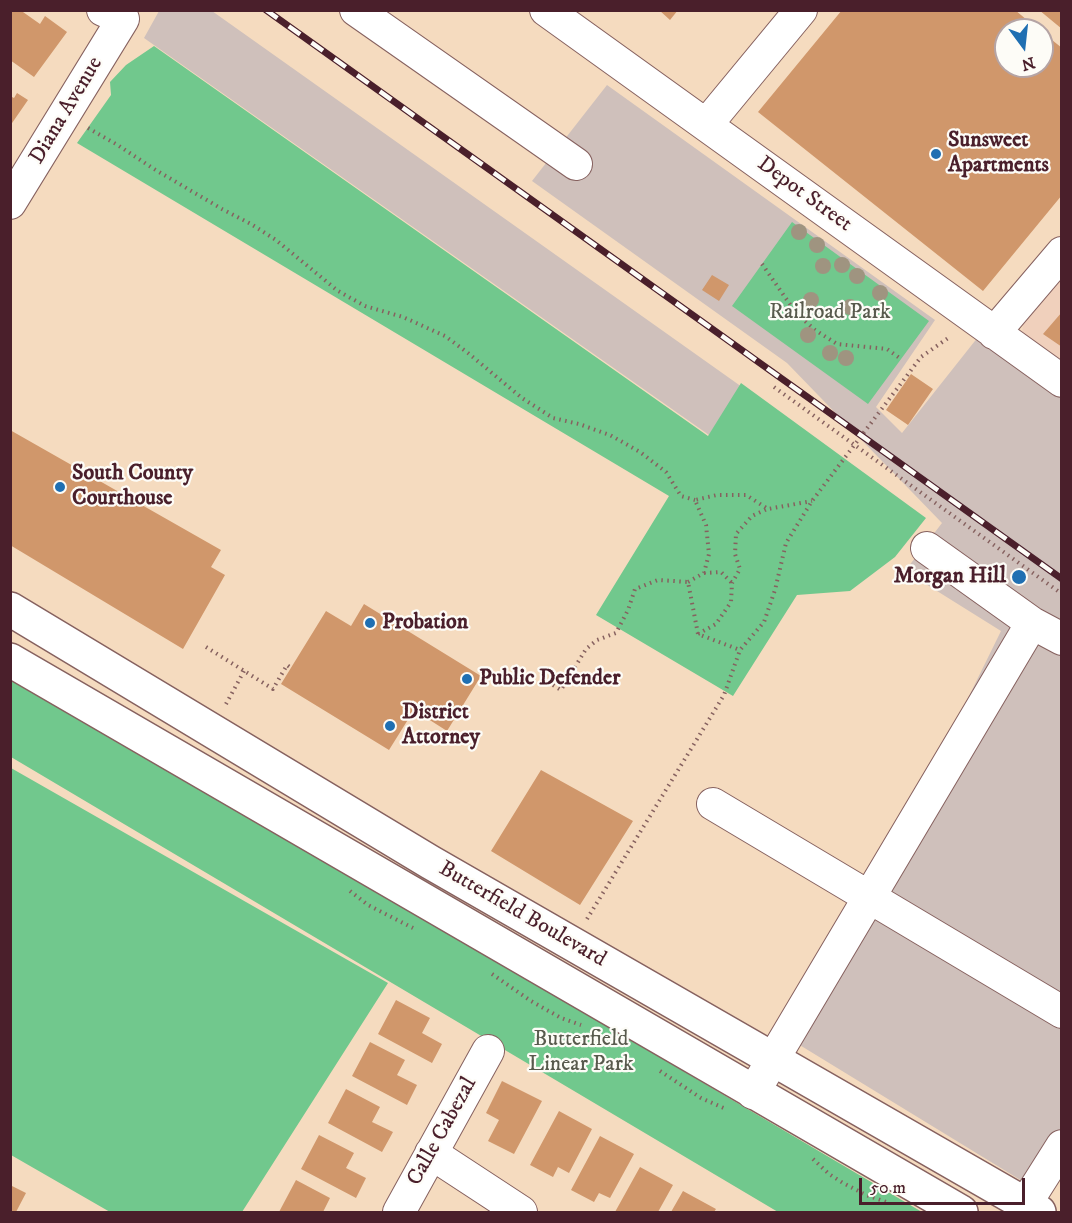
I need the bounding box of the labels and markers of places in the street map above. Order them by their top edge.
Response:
place label: Sunsweet Apartments [948,128,1049,180]
marker: Sunsweet Apartments [929,147,943,161]
place label: South County Courthouse [72,461,193,512]
marker: South County Courthouse [53,480,67,494]
place label: Morgan Hill [894,564,1006,590]
marker: Morgan Hill [1010,568,1028,586]
place label: Probation [382,610,468,636]
marker: Probation [363,616,377,630]
place label: Public Defender [479,666,620,692]
marker: Public Defender [460,672,474,686]
place label: District Attorney [402,700,480,752]
marker: District Attorney [383,719,397,733]

